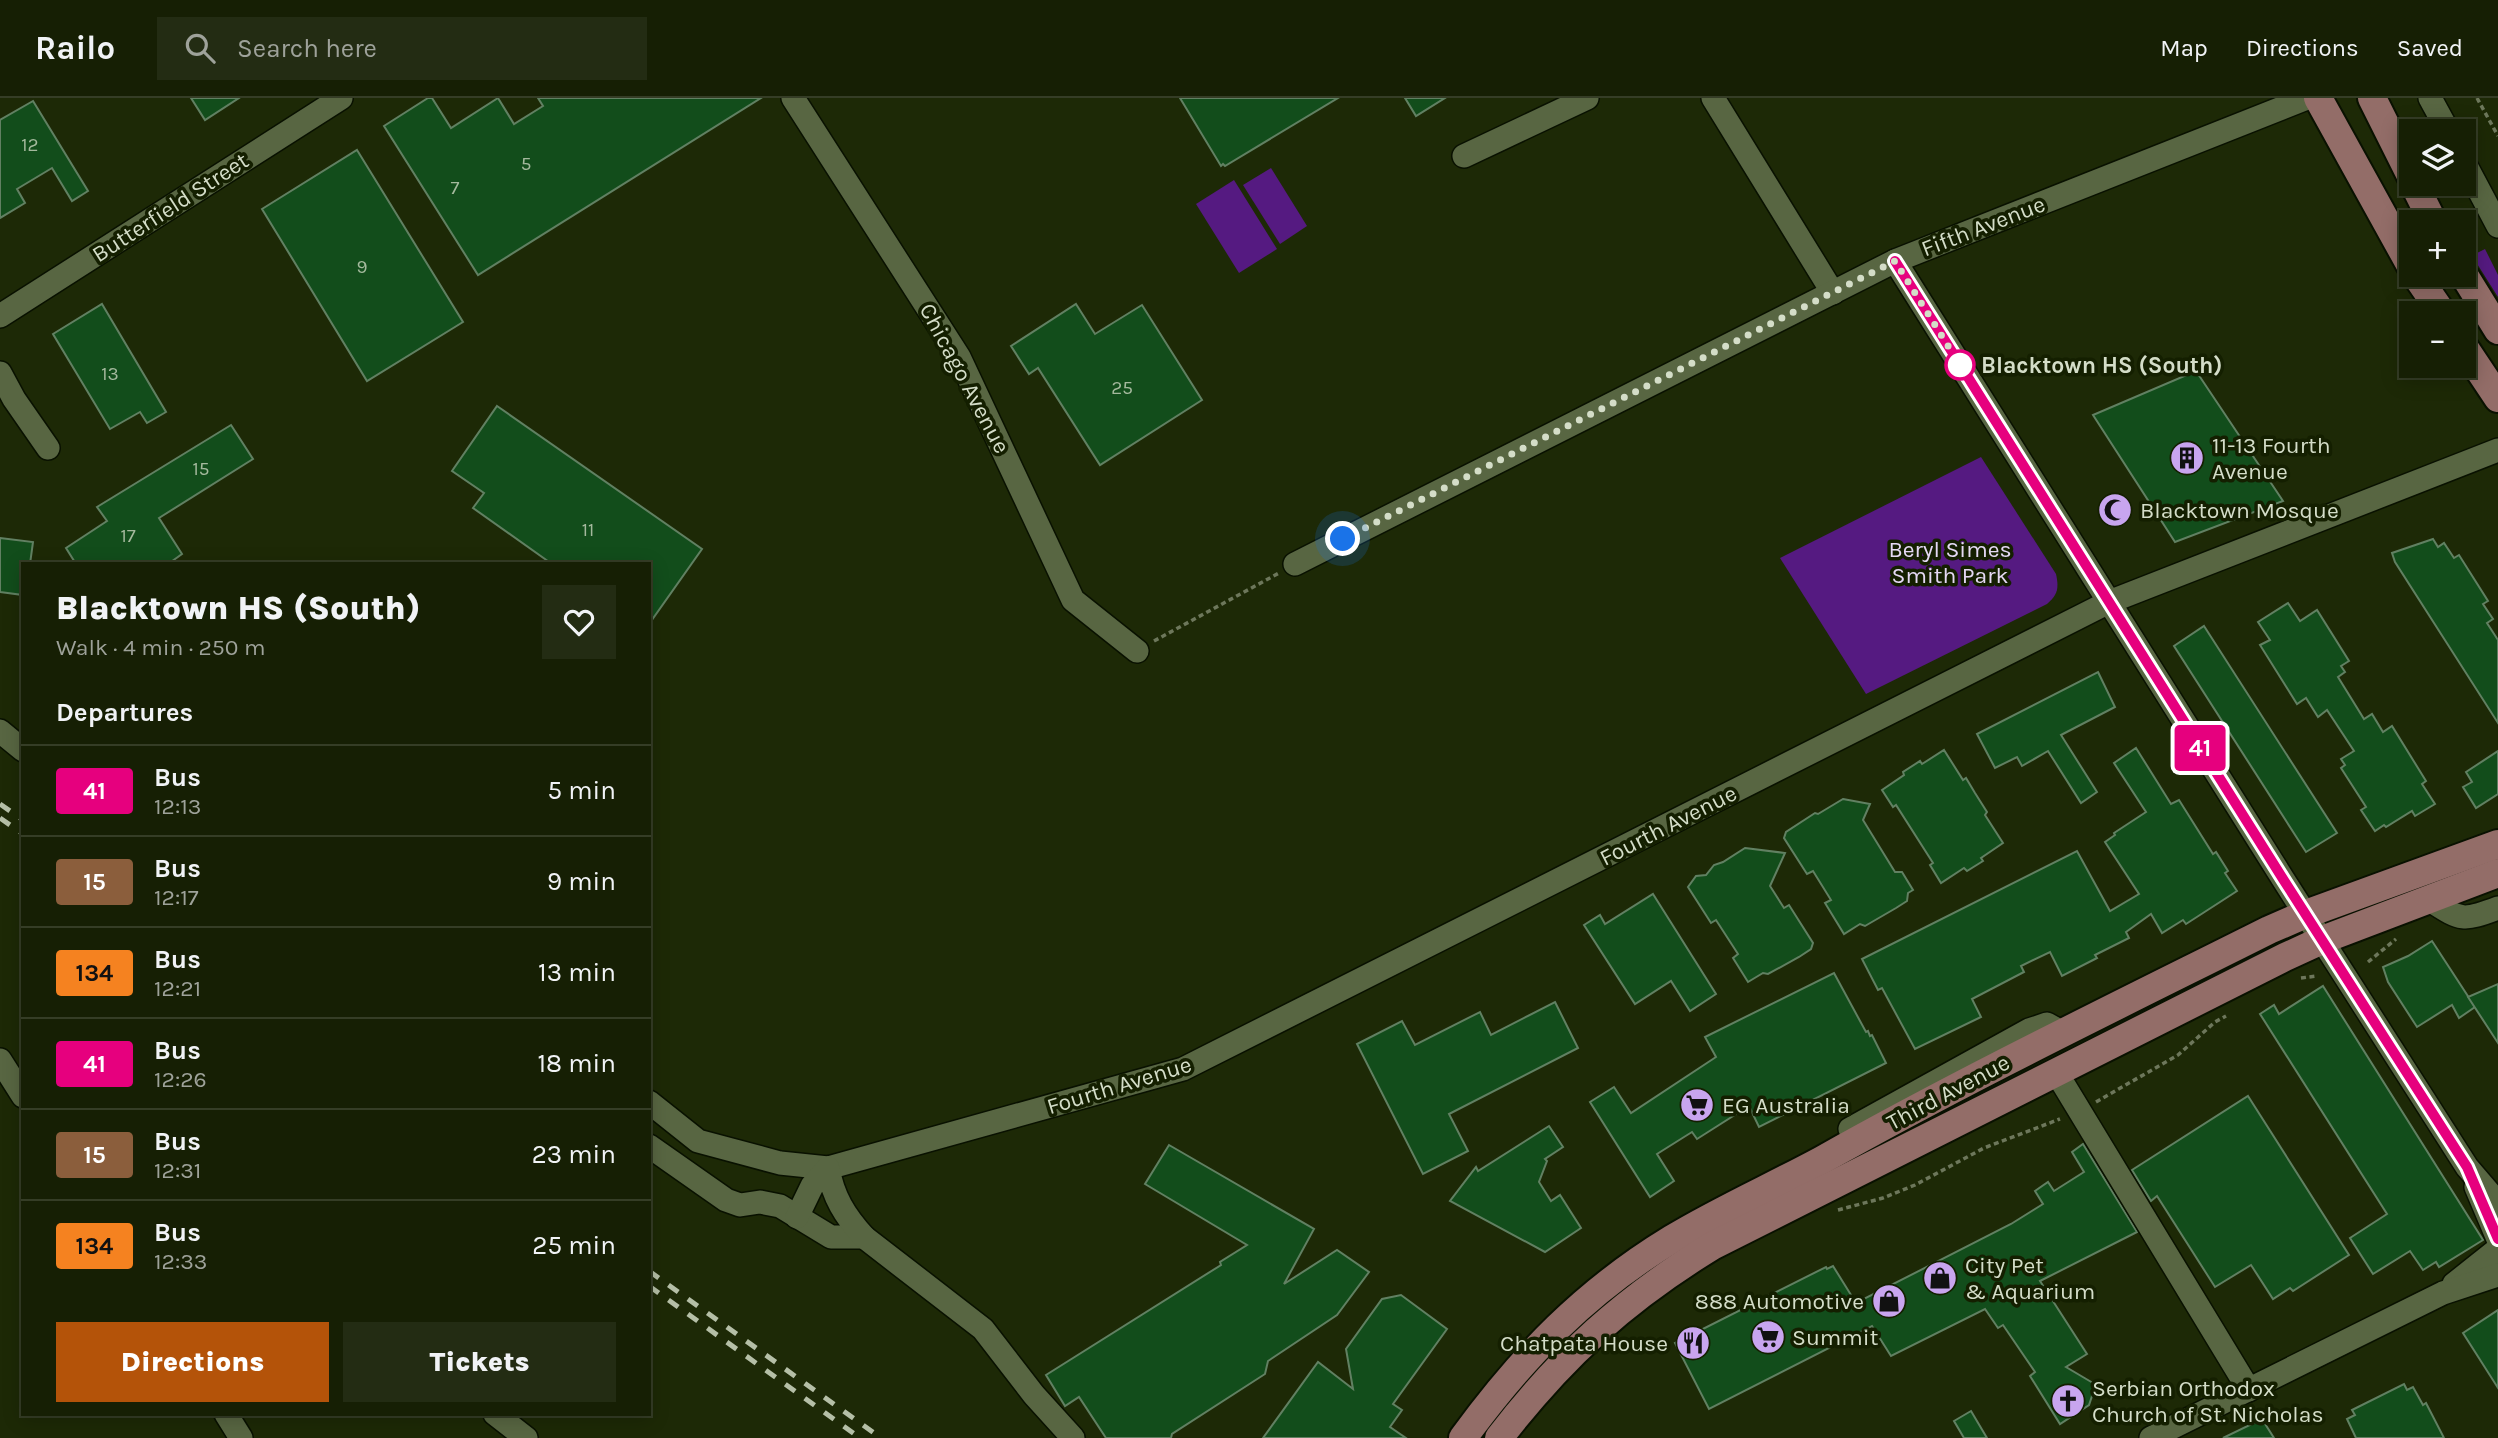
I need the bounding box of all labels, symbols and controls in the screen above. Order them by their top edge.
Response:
search box [157,17,647,80]
text: Railo [35,29,115,67]
icon: search [181,29,219,67]
text: Search here [237,33,377,64]
text: Map [2160,34,2208,62]
text: Directions [2246,34,2359,62]
text: Saved [2397,34,2463,62]
map controls [2399,119,2476,378]
button: layers [2399,119,2476,196]
house number: 12 [21,134,39,156]
street label: Butterfield Street [87,147,254,268]
house number: 5 [521,153,531,175]
house number: 7 [451,177,460,199]
street label: Fifth Avenue [1917,190,2049,262]
button: + [2399,210,2476,287]
house number: 9 [356,256,368,278]
street label: Chicago Avenue [914,299,1015,458]
button: − [2399,301,2476,378]
marker: Blacktown HS (South) [1945,350,1975,380]
place label: Blacktown HS (South) [1981,352,2222,379]
house number: 13 [101,363,119,385]
house number: 25 [1111,377,1133,399]
place label: 11-13 Fourth Avenue [2212,432,2331,485]
building icon: 11-13 Fourth Avenue [2168,439,2206,477]
house number: 15 [192,458,210,480]
mosque icon: Blacktown Mosque [2096,491,2134,529]
place label: Blacktown Mosque [2140,497,2339,524]
house number: 11 [582,519,594,541]
your location [1325,521,1360,556]
house number: 17 [120,525,136,547]
park label: Beryl Simes Smith Park [1888,536,2012,589]
button: heart [542,585,616,659]
text: Blacktown HS (South) [56,589,420,627]
text: Walk · 4 min · 250 m [56,634,265,661]
text: Departures [56,697,193,728]
line badge: 41 [2168,725,2232,771]
text: 41 [2189,734,2211,762]
text: Bus [154,762,201,793]
text: 5 min [547,775,616,806]
text: 41 [83,777,106,805]
street label: Fourth Avenue [1595,779,1741,872]
text: 12:13 [154,793,201,820]
text: Bus [154,853,201,884]
text: 9 min [547,866,616,897]
text: 15 [83,868,106,896]
text: 12:17 [154,884,199,911]
text: Bus [154,944,201,975]
text: 13 min [538,957,616,988]
text: 134 [76,959,113,987]
text: 12:21 [154,975,201,1002]
text: Bus [154,1035,201,1066]
text: 18 min [537,1048,616,1079]
street label: Third Avenue [1882,1049,2014,1136]
text: 41 [83,1050,106,1078]
street label: Fourth Avenue [1044,1051,1195,1120]
text: 12:26 [154,1066,207,1093]
supermarket icon: EG Australia [1678,1086,1716,1124]
place label: EG Australia [1722,1092,1850,1119]
text: Bus [154,1126,201,1157]
text: 23 min [532,1139,616,1170]
text: 15 [83,1141,106,1169]
text: 12:31 [154,1157,201,1184]
text: Bus [154,1217,201,1248]
text: 25 min [532,1230,616,1261]
text: 134 [76,1232,113,1260]
text: 12:33 [154,1248,207,1275]
place label: City Pet & Aquarium [1965,1252,2095,1305]
shop icon: City Pet & Aquarium [1921,1259,1959,1297]
shop icon: 888 Automotive [1870,1282,1908,1320]
place label: 888 Automotive [1695,1288,1864,1315]
supermarket icon: Summit [1749,1318,1787,1356]
button: Directions [56,1322,329,1402]
button: Tickets [343,1322,616,1402]
restaurant icon: Chatpata House [1674,1324,1712,1362]
place label: Summit [1792,1324,1879,1351]
place label: Chatpata House [1500,1330,1668,1357]
place label: Serbian Orthodox Church of St. Nicholas [2092,1375,2324,1428]
church icon: Serbian Orthodox Church of St. Nicholas [2049,1382,2087,1420]

